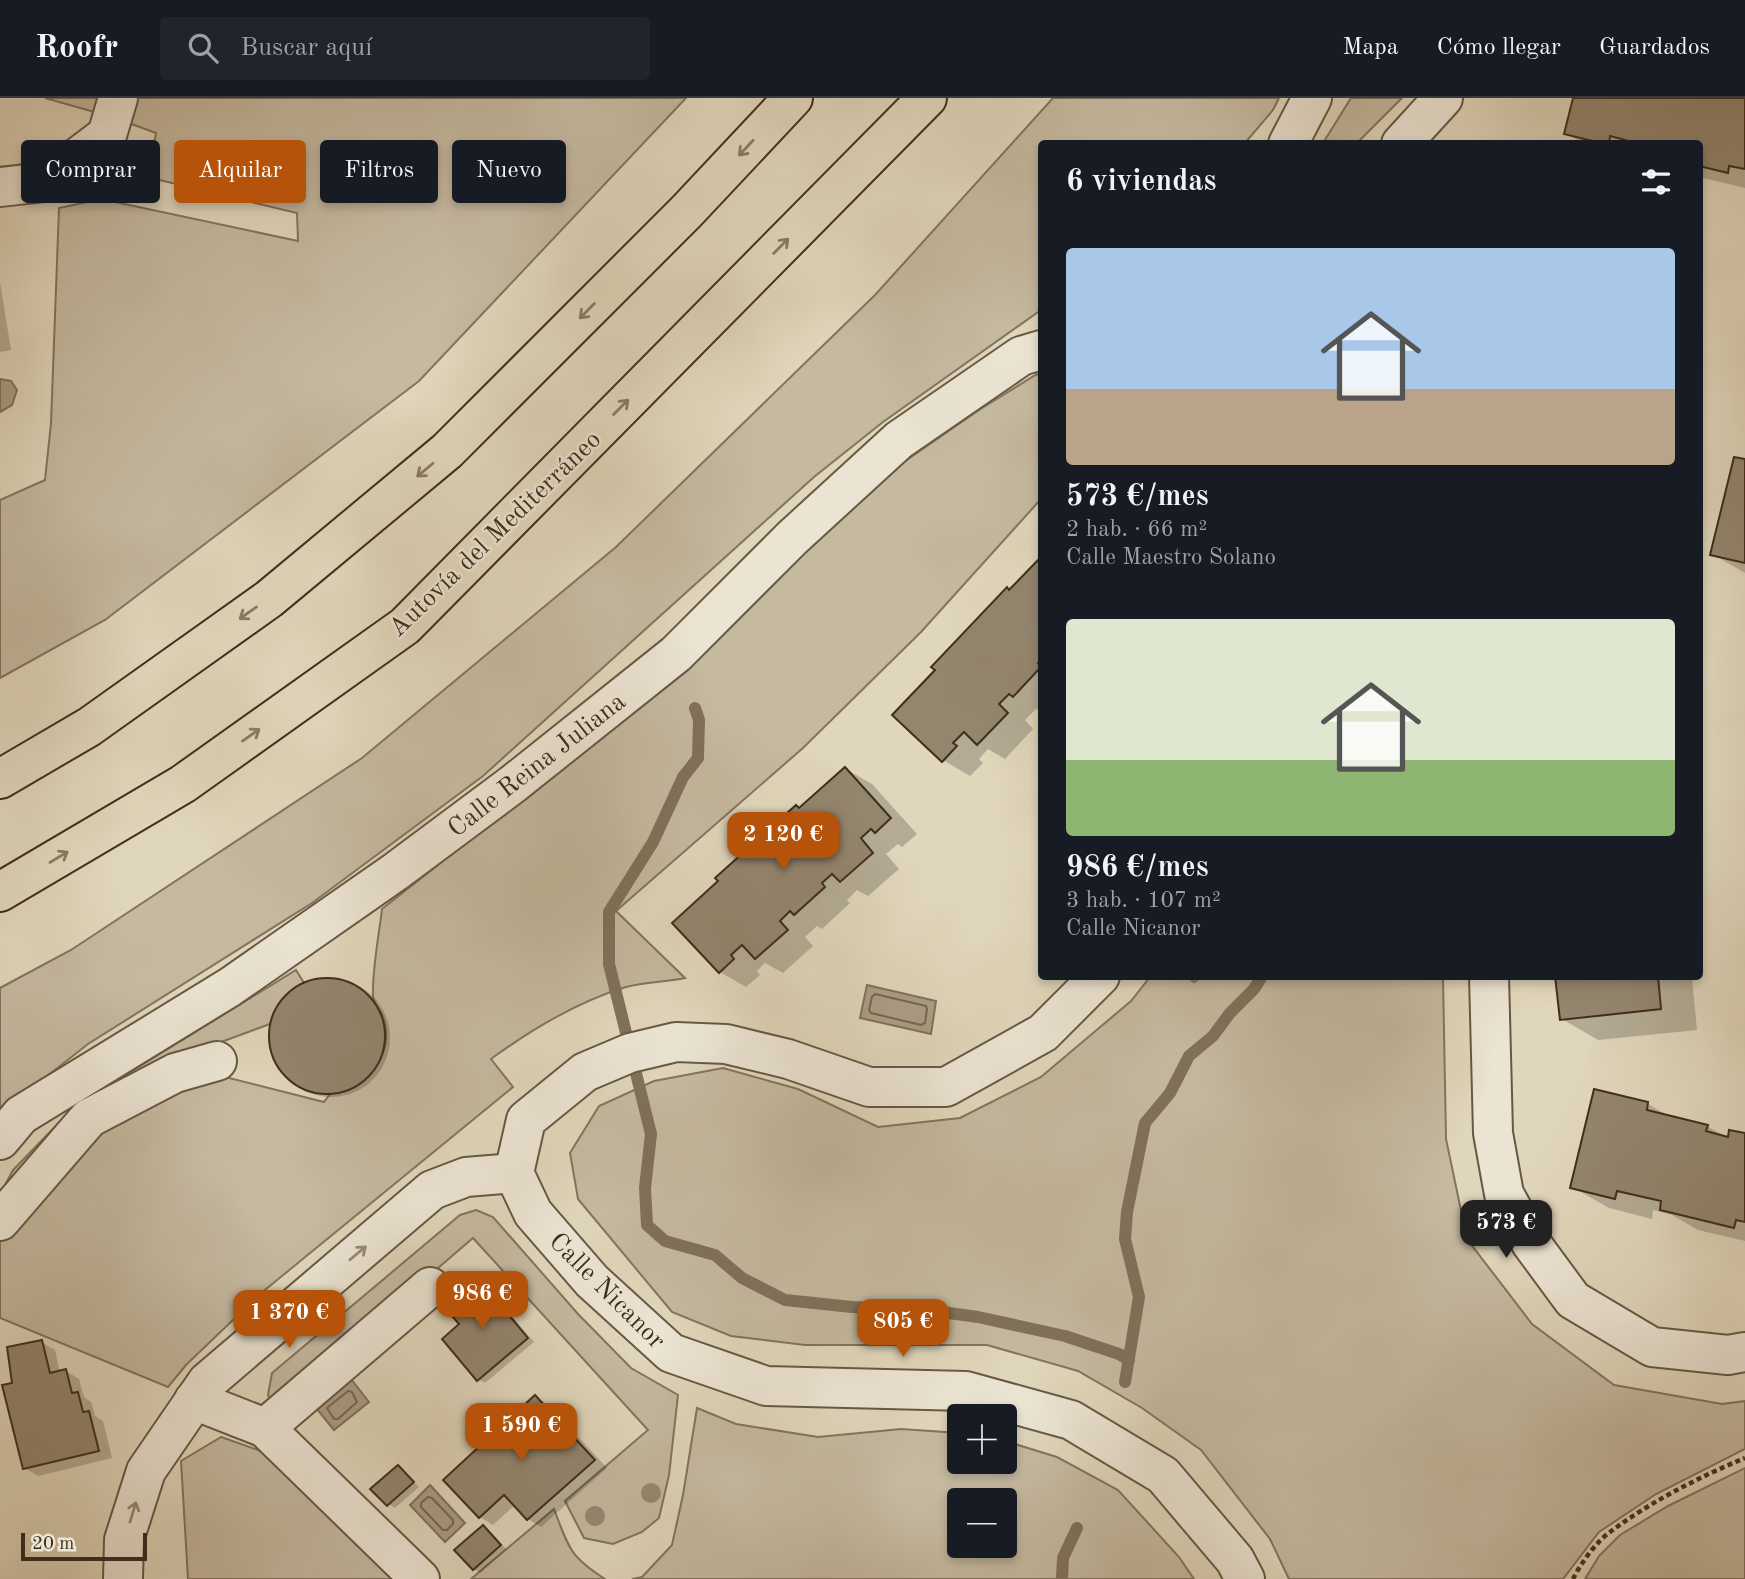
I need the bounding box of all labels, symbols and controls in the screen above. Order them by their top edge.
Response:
search box [160,17,650,80]
icon: search [184,29,222,67]
text: Roofr [35,32,118,65]
text: Buscar aquí [240,35,372,61]
text: Mapa [1342,36,1399,60]
text: Cómo llegar [1437,36,1561,60]
text: Guardados [1599,36,1710,60]
one-way arrow [737,139,754,156]
chip: Comprar [21,140,160,203]
chip: Alquilar [174,140,306,203]
chip: Filtros [320,140,438,203]
chip: Nuevo [452,140,566,203]
icon: filters [1637,163,1675,201]
text: 6 viviendas [1066,167,1216,197]
one-way arrow [773,237,790,254]
icon: home [1308,293,1434,419]
one-way arrow [579,302,596,319]
one-way arrow [613,399,630,416]
street label: Autovía del Mediterráneo [384,426,607,642]
one-way arrow [416,462,434,477]
text: 573 €/mes [1066,482,1209,512]
text: 2 hab. · 66 m² [1066,518,1207,541]
text: Calle Maestro Solano [1066,546,1276,569]
one-way arrow [239,606,258,621]
icon: home [1308,664,1434,790]
street label: Calle Reina Juliana [444,688,631,843]
one-way arrow [241,728,260,743]
pin: 2 120 € [718,812,848,872]
text: 2 120 € [743,823,823,846]
one-way arrow [48,850,68,864]
text: 986 €/mes [1066,853,1209,883]
text: 3 hab. · 107 m² [1066,889,1221,912]
text: Calle Nicanor [1066,917,1201,940]
pin: 573 € [1457,1200,1555,1260]
text: 573 € [1476,1211,1536,1234]
street label: Calle Nicanor [544,1228,670,1355]
one-way arrow [349,1245,367,1261]
pin: 986 € [433,1272,531,1331]
text: 986 € [452,1282,512,1305]
pin: 1 370 € [224,1290,354,1350]
pin: 805 € [854,1300,952,1359]
text: 1 370 € [249,1301,329,1324]
text: 805 € [873,1310,933,1333]
pin: 1 590 € [456,1404,586,1463]
map controls [947,1404,1017,1558]
button: + [947,1404,1017,1474]
text: 1 590 € [481,1414,561,1437]
button: − [947,1488,1017,1558]
one-way arrow [127,1501,140,1523]
scale bar [21,1530,147,1562]
text: 20 m [32,1535,74,1554]

